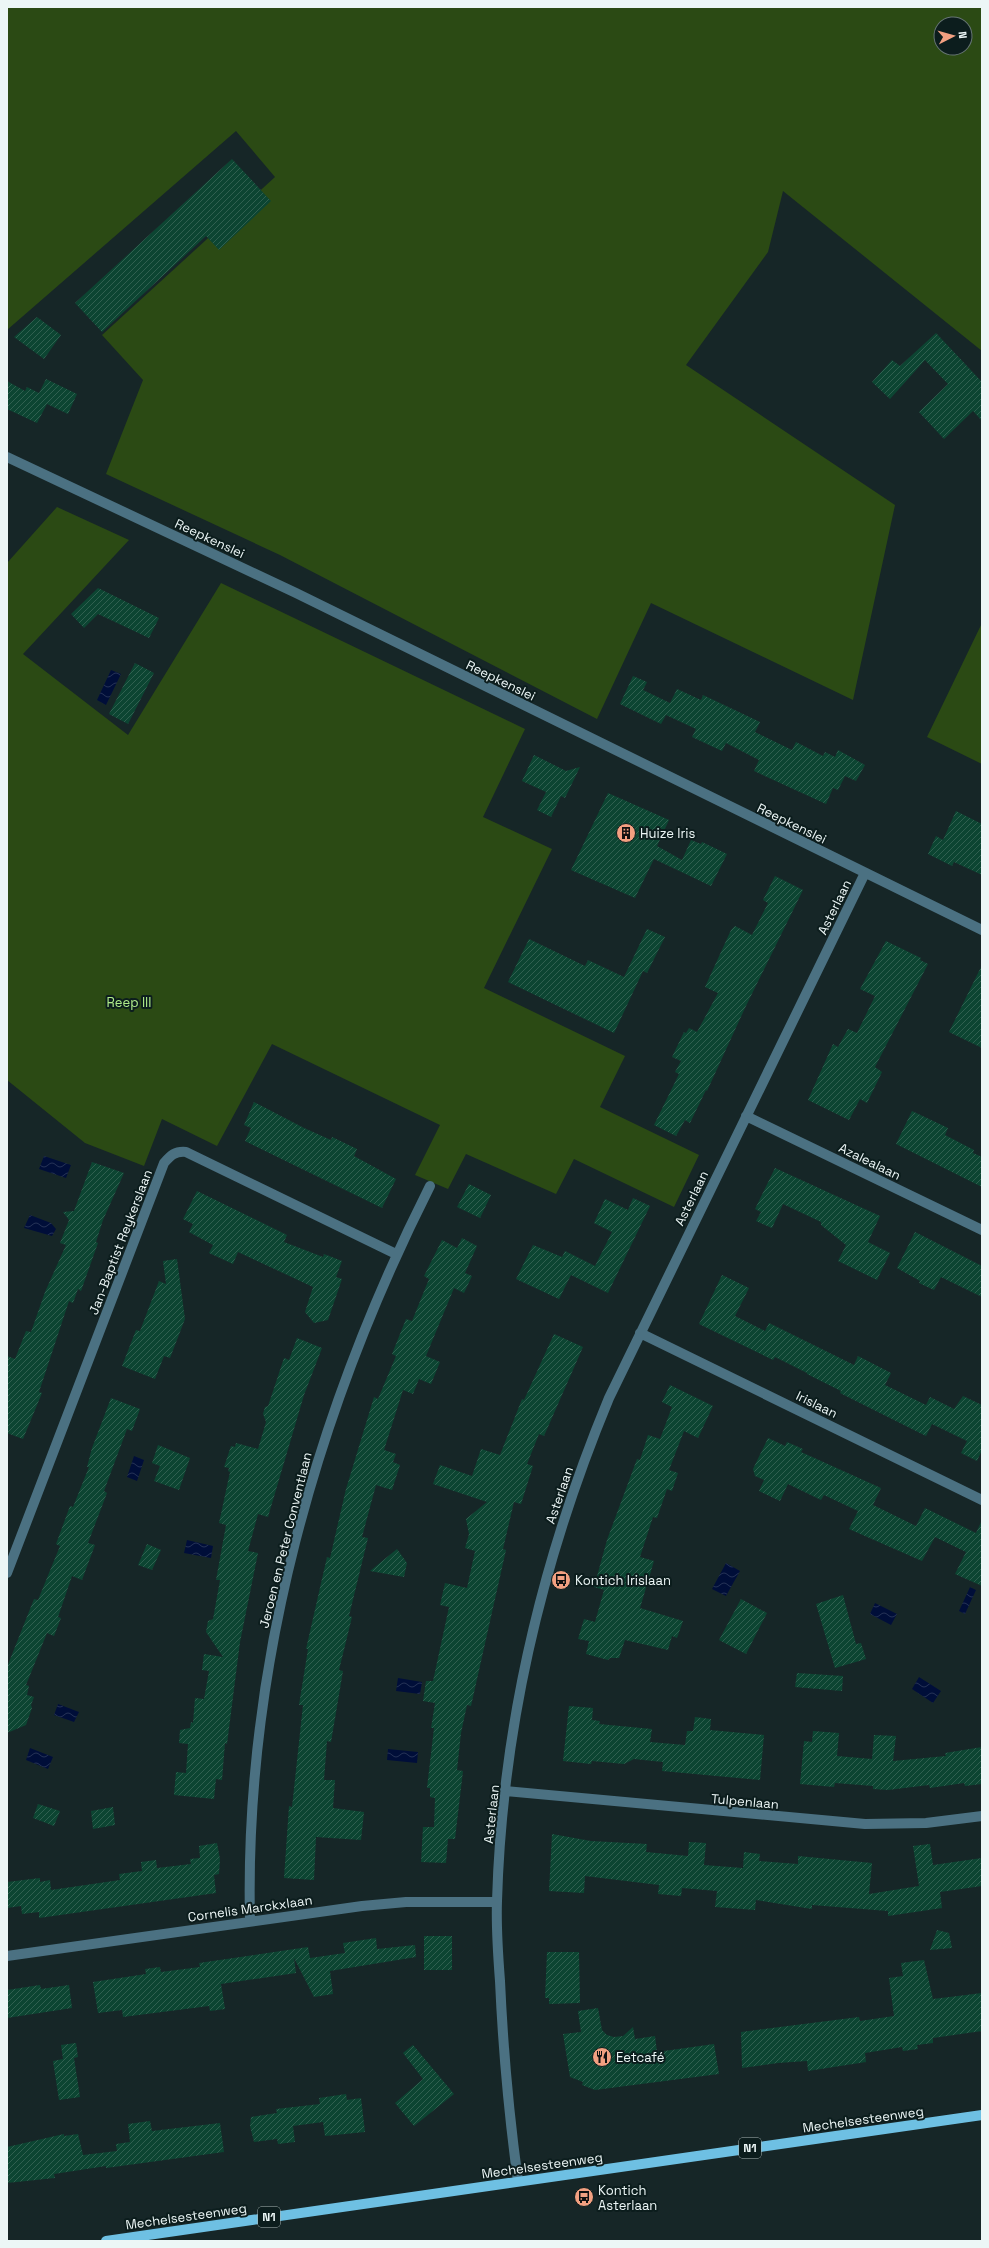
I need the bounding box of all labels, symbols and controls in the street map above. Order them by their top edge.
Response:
north arrow [933,16,973,56]
text: N [956,31,970,39]
street label: Reepkenslei [172,515,247,562]
street label: Reepkenslei [463,656,538,705]
street label: Reepkenslei [754,799,829,848]
building icon: Huize Iris [615,822,637,844]
place label: Huize Iris [640,825,695,842]
street label: Asterlaan [814,877,855,938]
park label: Reep III [107,994,151,1011]
street label: Azalealaan [836,1139,904,1184]
street label: Jan-Baptist Reykerslaan [85,1167,156,1317]
street label: Asterlaan [671,1168,712,1229]
street label: Irislaan [793,1387,840,1422]
street label: Jeroen en Peter Conventlaan [255,1450,316,1630]
street label: Asterlaan [542,1464,577,1526]
bus stop icon: Kontich Irislaan [550,1569,572,1591]
place label: Kontich Irislaan [575,1572,671,1589]
street label: Asterlaan [480,1784,503,1844]
street label: Tulpenlaan [710,1790,780,1813]
street label: Cornelis Marckxlaan [187,1891,313,1926]
restaurant icon: Eetcafé [591,2046,613,2068]
place label: Eetcafé [616,2049,664,2066]
street label: Mechelsesteenweg [801,2103,925,2136]
road number: N1 [739,2138,761,2158]
street label: Mechelsesteenweg [480,2149,604,2182]
place label: Kontich Asterlaan [598,2182,657,2214]
bus stop icon: Kontich Asterlaan [573,2186,595,2208]
street label: Mechelsesteenweg [124,2200,248,2233]
road number: N1 [258,2207,280,2227]

